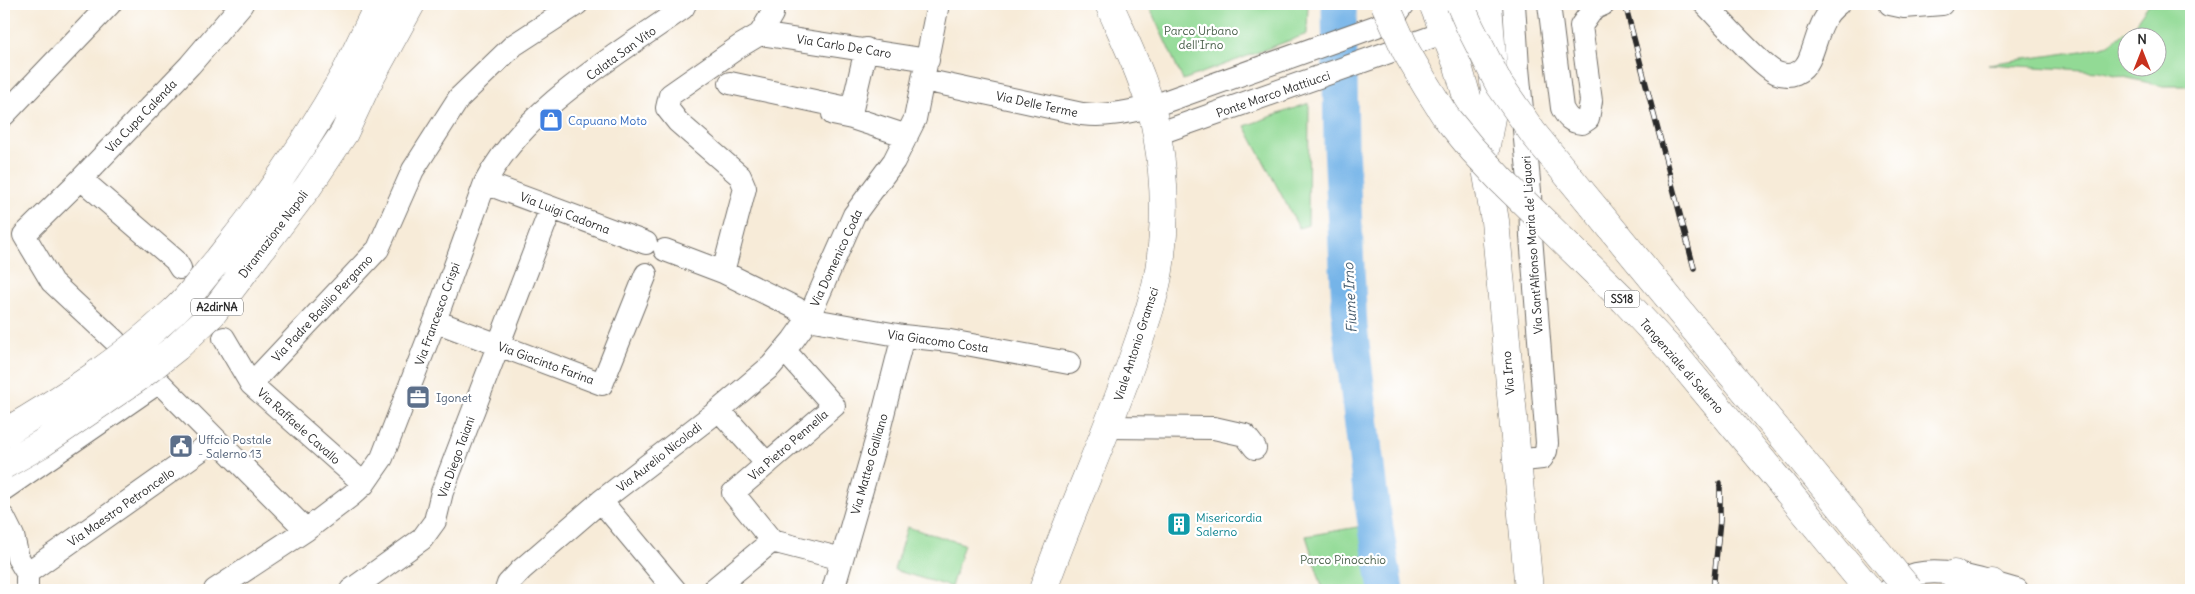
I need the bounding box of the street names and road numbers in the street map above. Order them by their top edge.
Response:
street label: Calata San Vito [583,23,659,83]
street label: Via Carlo De Caro [796,31,893,61]
street label: Ponte Marco Mattiucci [1214,67,1332,121]
street label: Via Cupa Calenda [102,76,180,156]
street label: Via Delle Terme [995,88,1079,120]
street label: Via Sant'Alfonso Maria de' Liguori [1518,155,1546,335]
street label: Diramazione Napoli [235,187,311,281]
street label: Via Luigi Cadorna [518,189,612,237]
street label: Via Domenico Coda [807,207,865,309]
street label: Via Padre Basilio Pergamo [268,251,376,365]
street label: Via Francesco Crispi [411,260,463,368]
street label: Viale Antonio Gramsci [1111,285,1161,403]
road number: SS18 [1604,290,1640,308]
road number: A2dirNA [191,298,243,316]
street label: Tangenziale di Salerno [1637,316,1727,417]
street label: Via Giacomo Costa [887,326,990,356]
street label: Via Giacinto Farina [496,339,597,388]
street label: Via Irno [1499,350,1517,395]
street label: Via Raffaele Cavallo [254,385,344,467]
street label: Via Pietro Pennella [745,406,831,484]
street label: Via Matteo Galliano [847,411,891,516]
street label: Via Diego Taiani [434,414,478,500]
street label: Via Aurelio Nicolodi [614,419,704,495]
street label: Via Maestro Petroncello [65,464,177,550]

